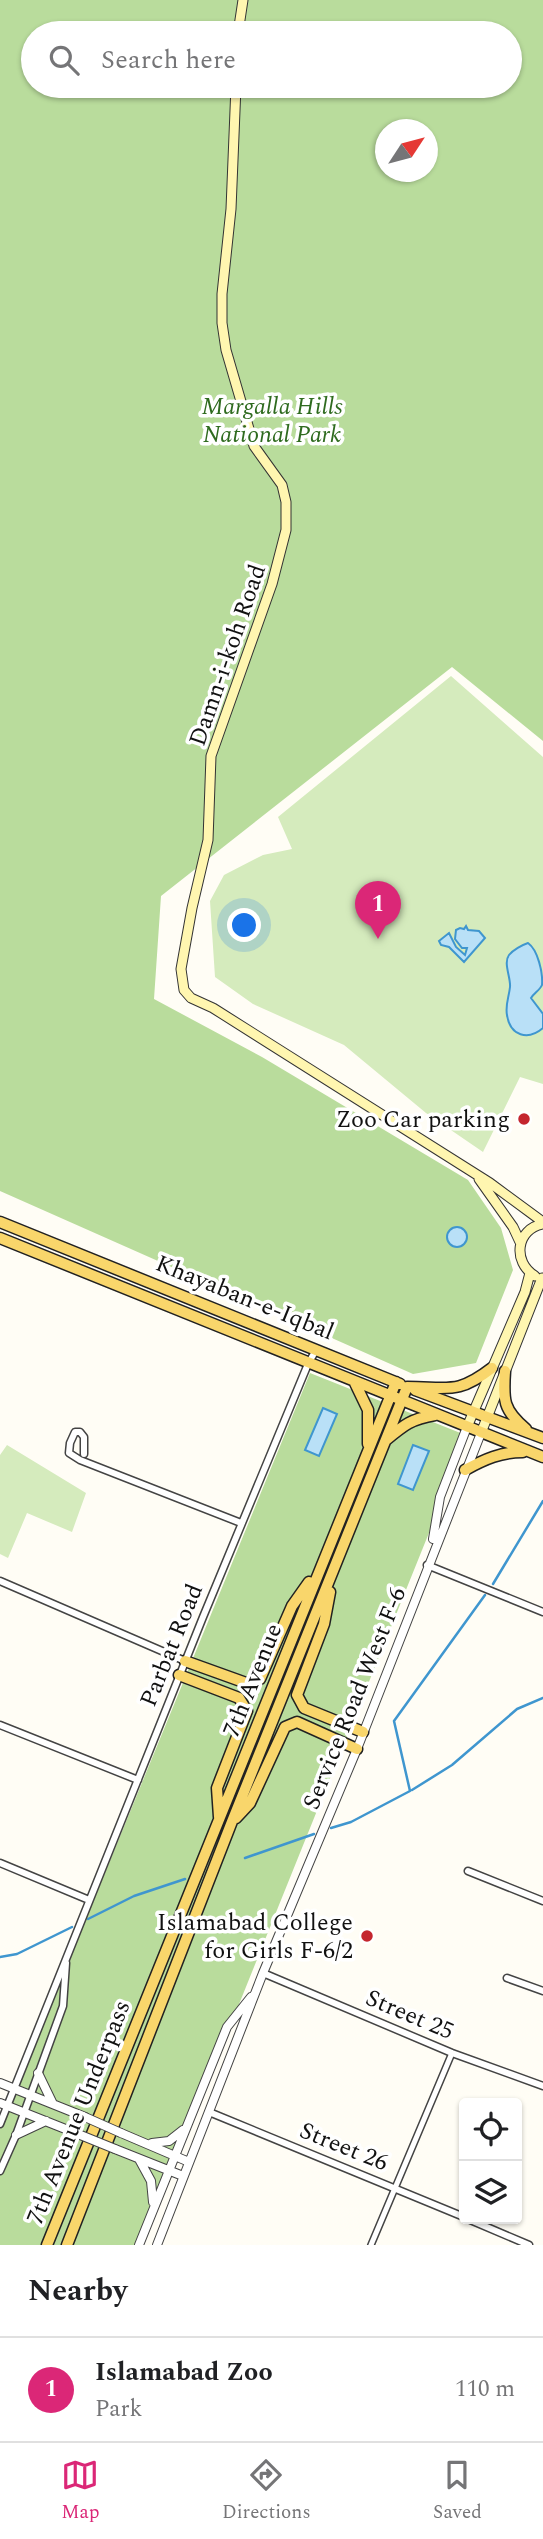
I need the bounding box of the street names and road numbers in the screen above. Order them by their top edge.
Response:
street label: Damn-i-koh Road [180,559,276,751]
street label: Khayaban-e-Iqbal [150,1246,339,1350]
street label: Parbat Road [131,1578,213,1712]
street label: Service Road West F-6 [294,1582,416,1815]
street label: 7th Avenue [214,1618,292,1743]
street label: Street 25 [360,1980,459,2050]
street label: 7th Avenue Underpass [17,1995,140,2230]
street label: Street 26 [294,2113,393,2181]

